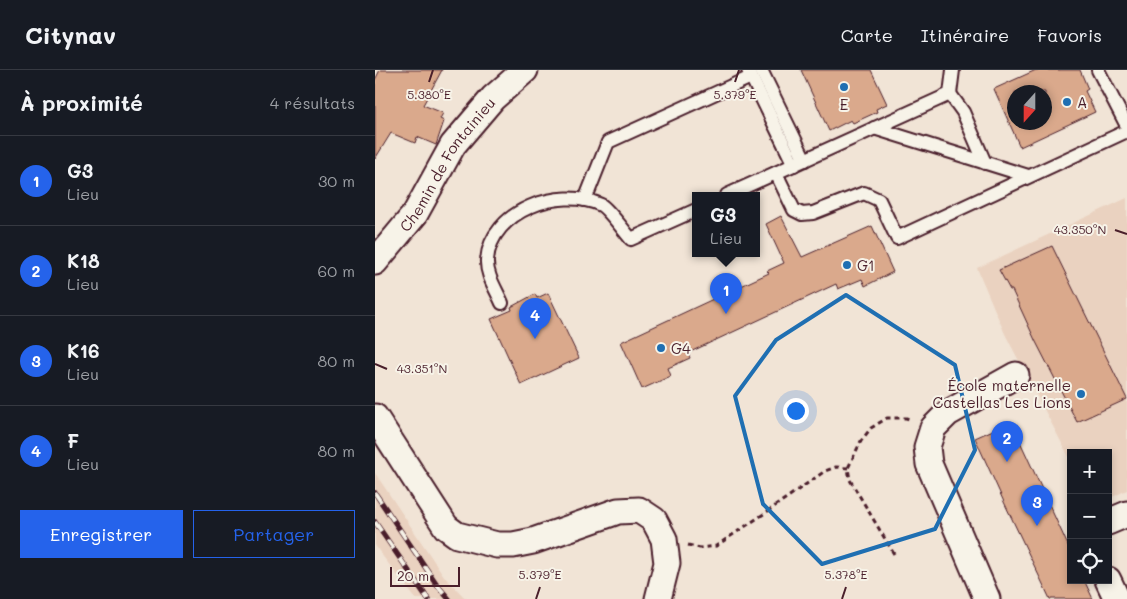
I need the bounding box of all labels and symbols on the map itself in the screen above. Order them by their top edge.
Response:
marker: E [838,81,850,93]
north arrow [1007,85,1052,130]
text: 5.380°E [407,86,451,102]
text: 5.379°E [714,86,757,102]
place label: A [1077,92,1087,112]
street label: Chemin de Fontainieu [395,93,499,236]
place label: E [840,94,849,114]
marker: A [1061,96,1073,108]
text: 43.350°N [1054,221,1106,237]
place label: G1 [857,255,875,275]
marker: G1 [841,259,853,271]
pin: 1 [710,273,742,314]
pin: 4 [519,298,551,339]
place label: G4 [671,338,691,358]
marker: G4 [655,342,667,354]
text: 43.351°N [397,360,447,376]
place label: École maternelle Castellas Les Lions [933,375,1071,412]
marker: École maternelle Castellas Les Lions [1075,388,1087,400]
your location [783,398,809,424]
pin: 2 [991,421,1023,462]
pin: 3 [1021,485,1053,526]
scale bar [390,564,460,587]
text: 5.379°E [519,566,562,582]
text: 5.378°E [824,566,868,582]

